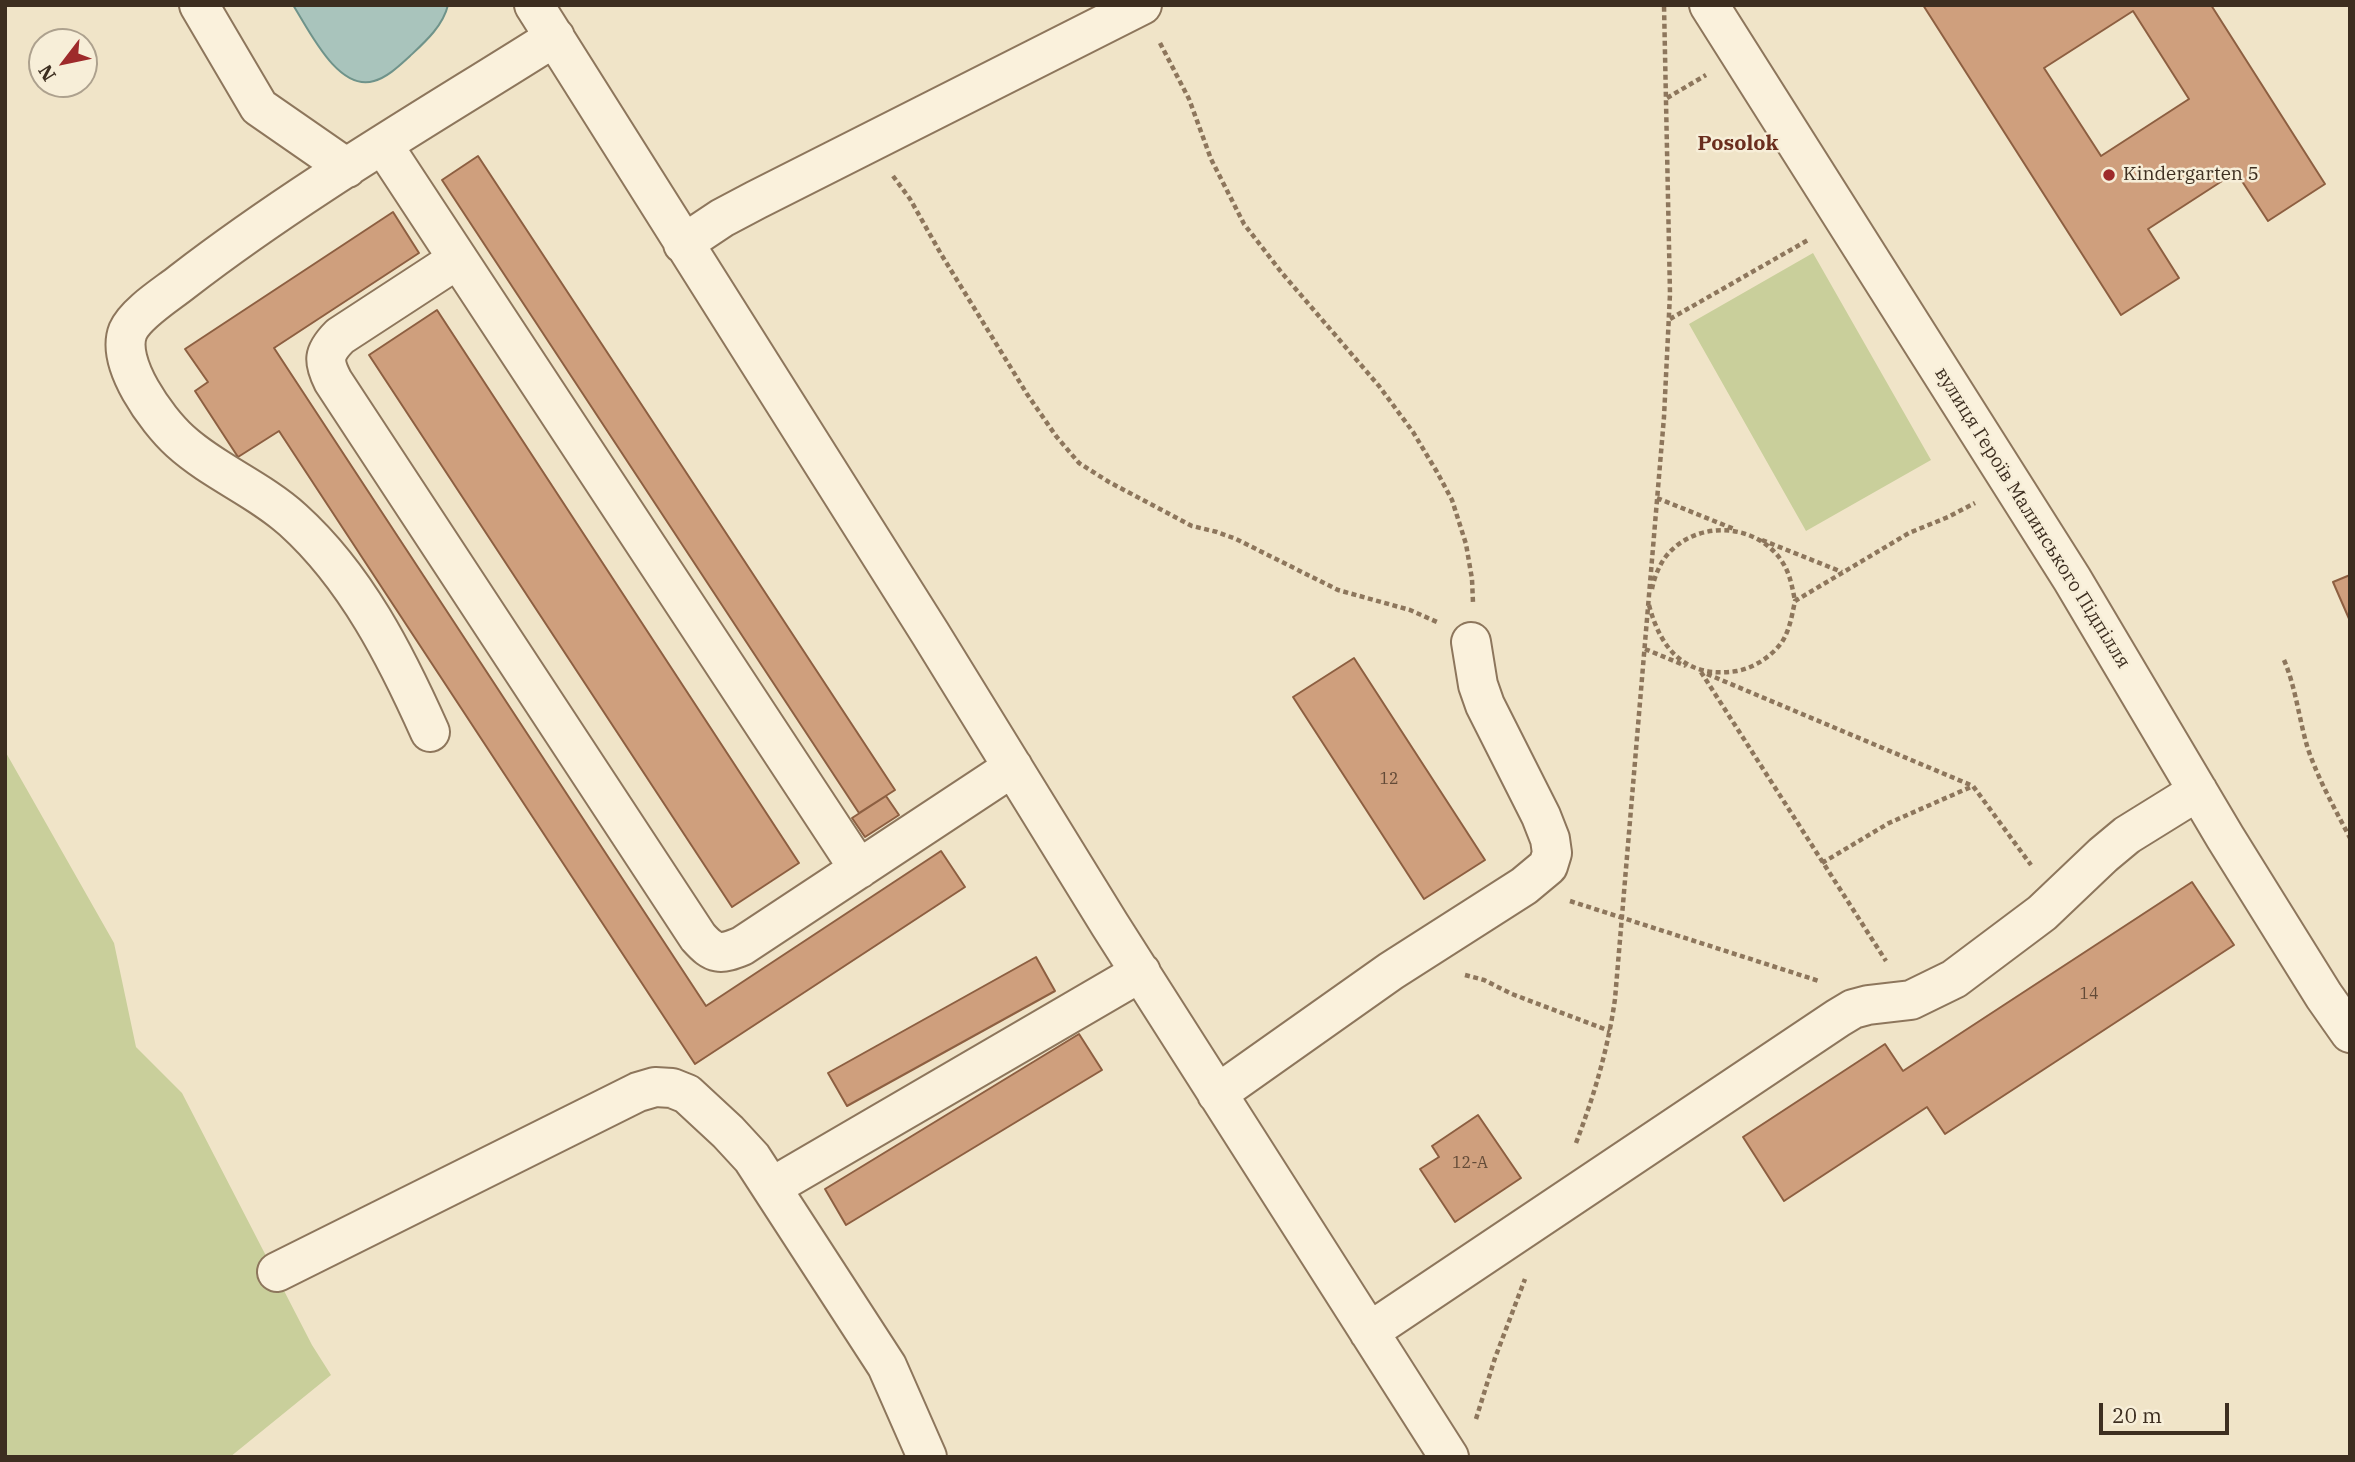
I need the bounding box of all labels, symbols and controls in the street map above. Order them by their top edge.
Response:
north arrow [28,28,98,98]
text: N [33,60,61,86]
district label: Posolok [1697,131,1779,157]
place label: Kindergarten 5 [2123,164,2259,186]
marker: Kindergarten 5 [2101,167,2117,183]
street label: вулиця Героїв Малинського Підпілля [1929,363,2135,673]
house number: 12 [1379,769,1399,789]
house number: 14 [2079,984,2099,1004]
house number: 12-А [1452,1153,1488,1173]
scale bar [2103,1388,2232,1432]
text: 20 m [2112,1401,2162,1429]

